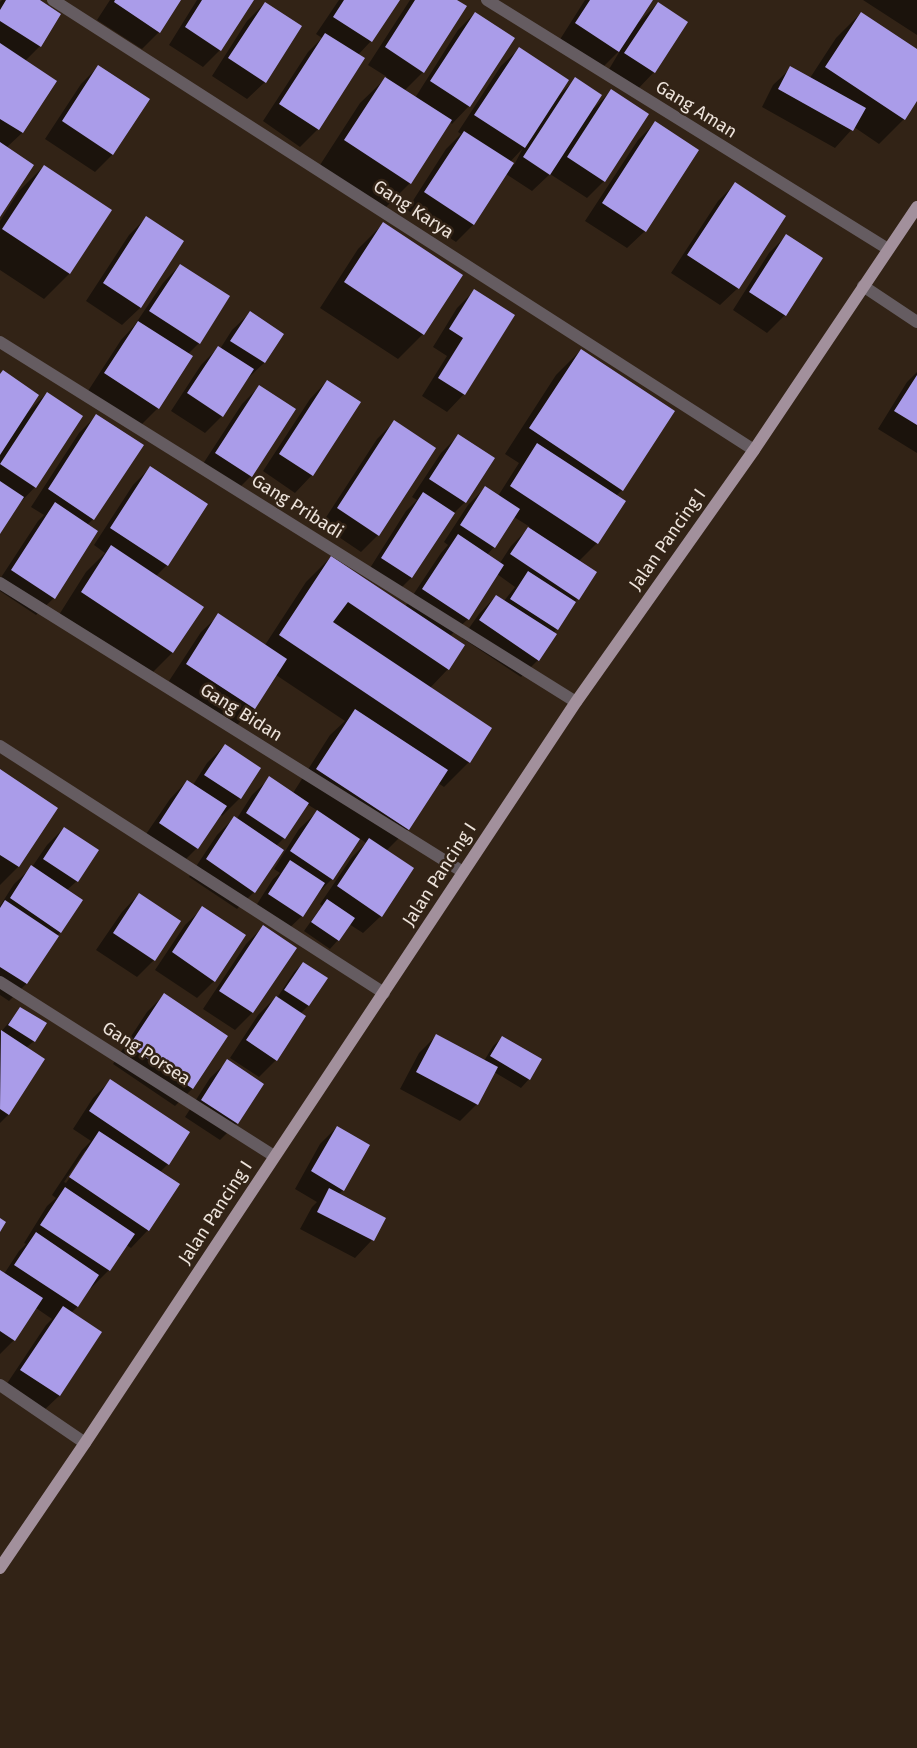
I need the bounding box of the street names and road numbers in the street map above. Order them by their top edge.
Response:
street label: Gang Aman [651,76,741,144]
street label: Gang Karya [369,176,457,244]
street label: Gang Pribadi [247,470,347,544]
street label: Jalan Pancing I [625,485,711,595]
street label: Gang Bidan [196,679,286,747]
street label: Jalan Pancing I [399,819,481,931]
street label: Gang Porsea [98,1018,194,1090]
street label: Jalan Pancing I [175,1157,257,1269]

